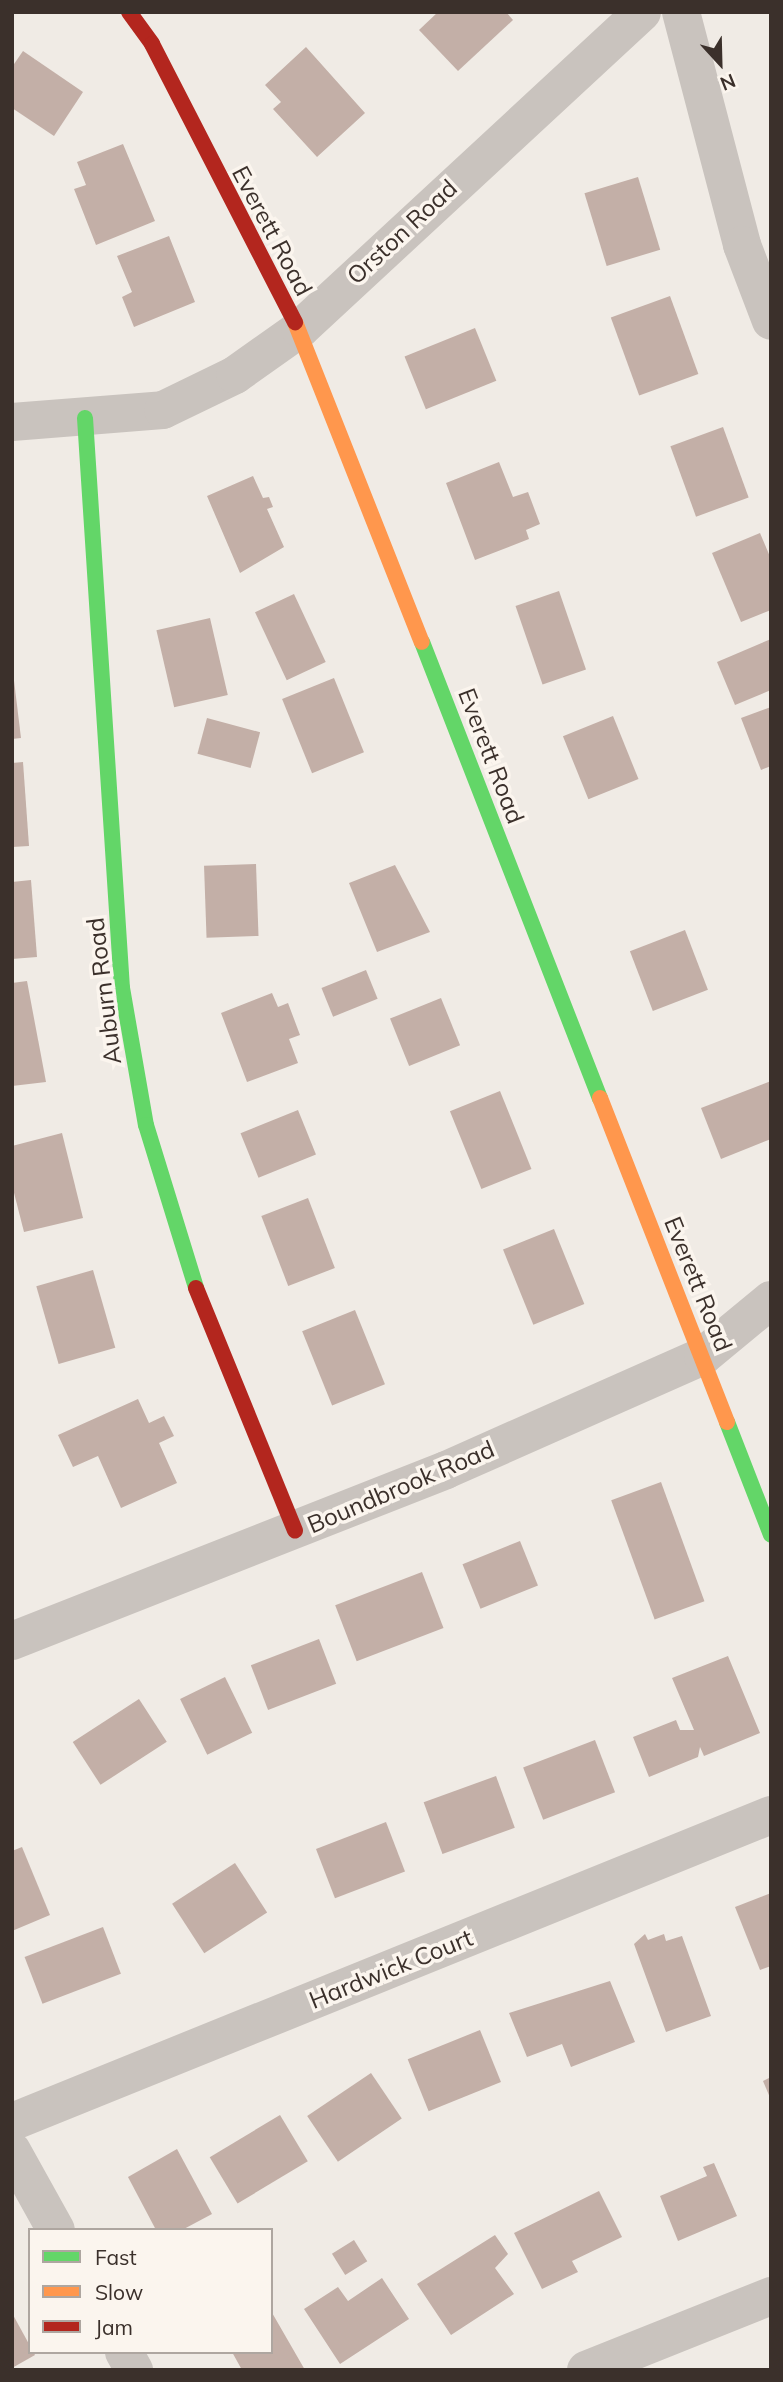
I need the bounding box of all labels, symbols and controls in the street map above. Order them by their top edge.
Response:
north arrow [685,28,755,98]
text: N [717,69,739,96]
street label: Everett Road [226,161,318,301]
street label: Orston Road [341,174,463,290]
street label: Everett Road [452,684,530,828]
street label: Auburn Road [81,916,127,1066]
street label: Everett Road [658,1212,738,1356]
street label: Boundbrook Road [303,1435,499,1539]
street label: Hardwick Court [305,1923,477,2015]
legend [28,2228,273,2354]
text: Fast [95,2244,137,2270]
text: Slow [95,2279,143,2305]
text: Jam [95,2314,133,2340]

